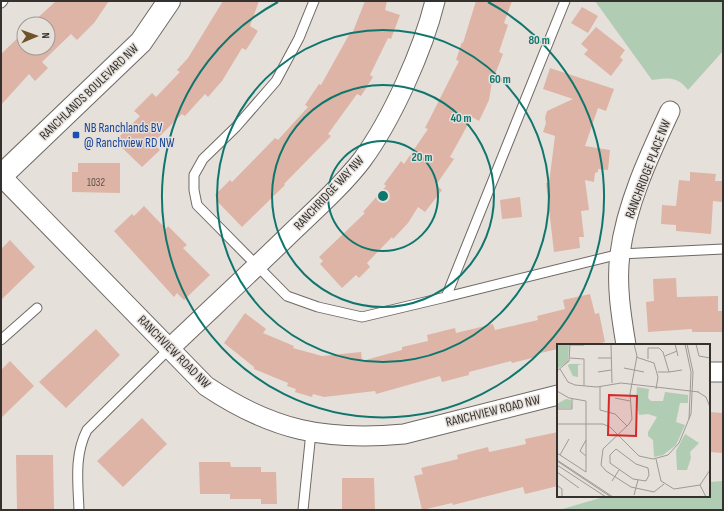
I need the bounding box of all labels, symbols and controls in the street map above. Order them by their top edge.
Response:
north arrow [16,16,56,56]
text: N [39,33,52,39]
text: 80 m [528,33,550,48]
street label: RANCHLANDS BOULEVARD NW [36,40,142,143]
text: 60 m [489,72,511,87]
text: 40 m [450,111,472,126]
street label: RANCHRIDGE PLACE NW [622,117,674,221]
place label: NB Ranchlands BV @ Ranchview RD NW [84,120,175,151]
marker: NB Ranchlands BV @ Ranchview RD NW [71,130,81,140]
text: 20 m [412,150,432,165]
street label: RANCHRIDGE WAY NW [291,152,368,233]
house number: 1032 [87,176,105,189]
centre of rings [376,189,390,203]
street label: RANCHVIEW ROAD NW [134,312,214,392]
inset map [557,344,710,497]
street label: RANCHVIEW ROAD NW [444,391,542,430]

